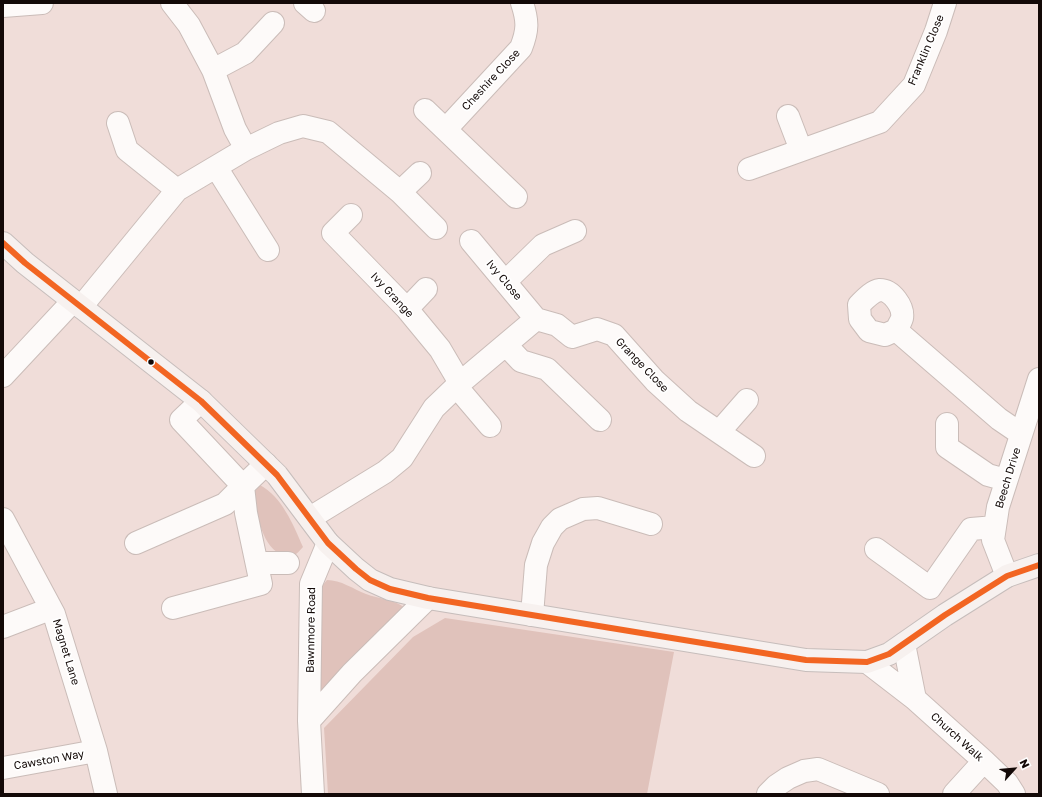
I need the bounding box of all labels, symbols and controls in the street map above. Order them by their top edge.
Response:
street label: Franklin Close [905,13,947,87]
street label: Cheshire Close [459,47,523,113]
street label: Ivy Close [483,257,525,303]
street label: Ivy Grange [368,270,416,320]
street label: Grange Close [613,335,671,395]
unlabelled marker [146,357,156,367]
street label: Beech Drive [992,446,1024,510]
street label: Bawnmore Road [304,587,318,673]
street label: Magnet Lane [50,617,82,687]
street label: Church Walk [928,710,986,764]
street label: Cawston Way [13,747,85,773]
north arrow [994,749,1034,789]
text: N [1017,757,1033,770]

